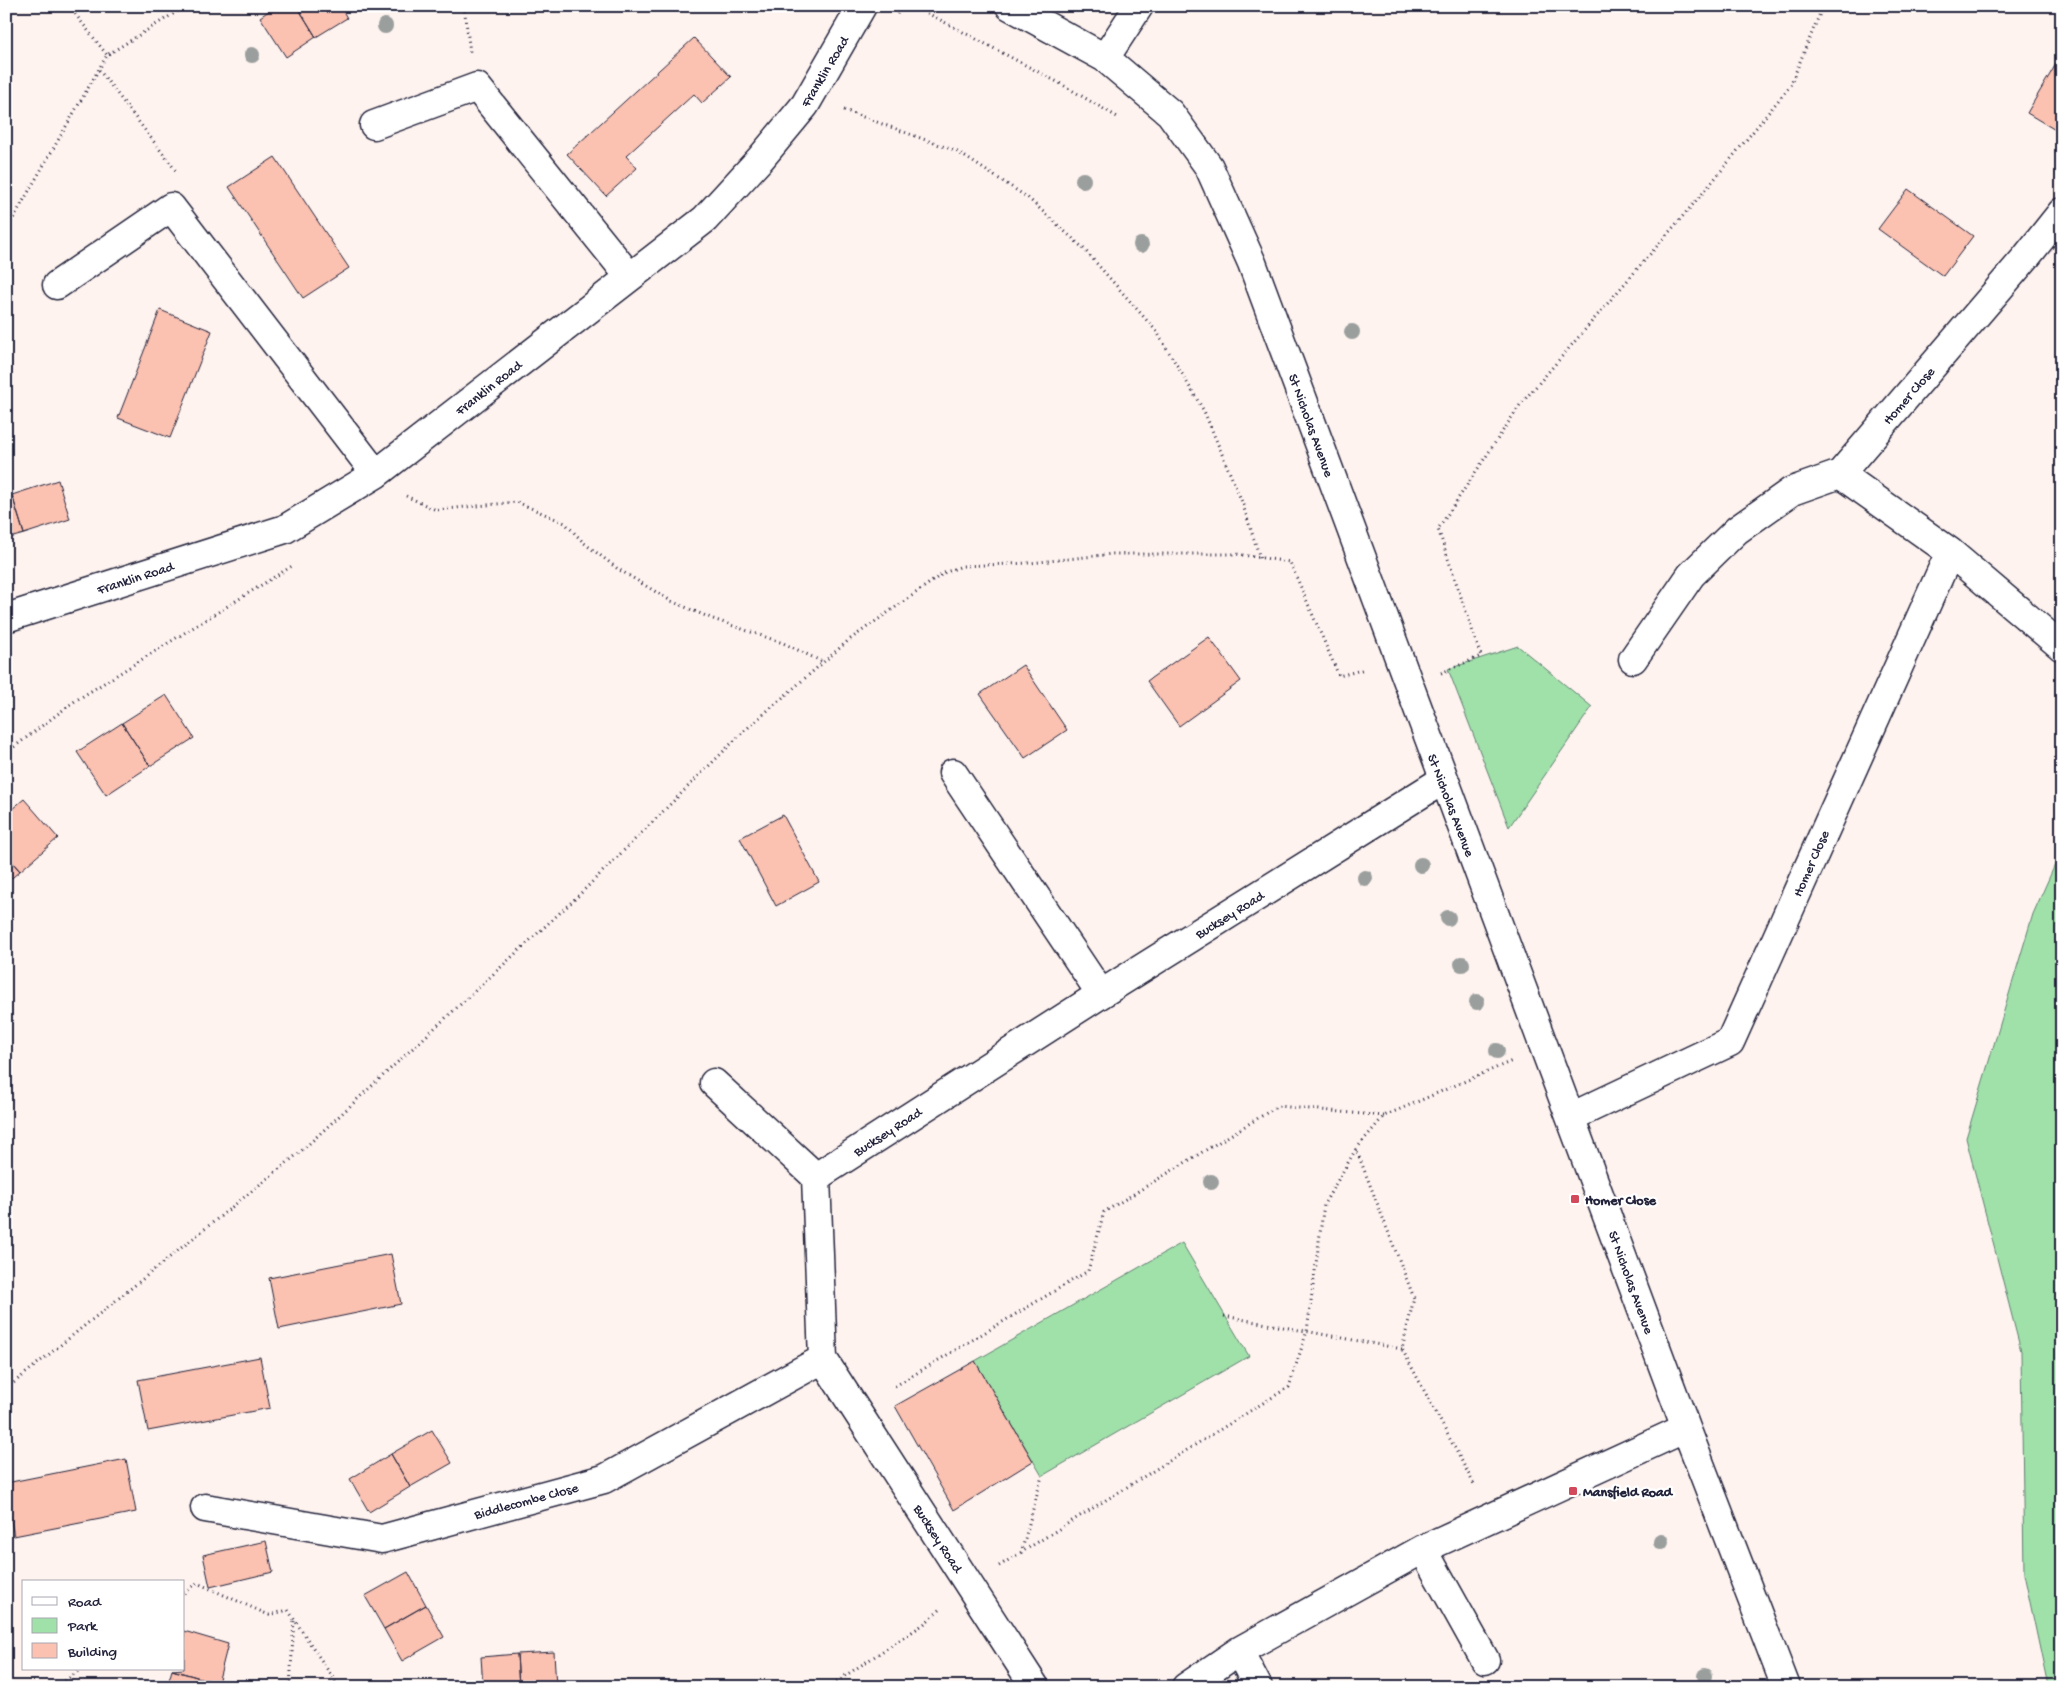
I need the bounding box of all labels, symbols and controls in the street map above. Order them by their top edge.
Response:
street label: Franklin Road [798,32,855,112]
street label: Franklin Road [452,357,527,421]
street label: Homer Close [1880,364,1940,429]
street label: St Nicholas Avenue [1283,372,1336,481]
street label: Franklin Road [94,558,178,600]
street label: St Nicholas Avenue [1422,752,1477,860]
street label: Homer Close [1790,827,1835,900]
street label: Bucksey Road [1192,887,1269,944]
street label: Bucksey Road [850,1104,927,1162]
marker: Homer Close [1569,1193,1581,1205]
place label: Homer Close [1585,1193,1657,1210]
street label: St Nicholas Avenue [1603,1229,1656,1338]
street label: Biddlecombe Close [472,1480,581,1525]
marker: Mansfield Road [1567,1485,1579,1497]
place label: Mansfield Road [1583,1485,1674,1502]
street label: Bucksey Road [908,1501,966,1578]
legend [22,1580,185,1670]
text: Road [68,1594,102,1612]
text: Park [67,1618,98,1636]
text: Building [67,1644,117,1662]

